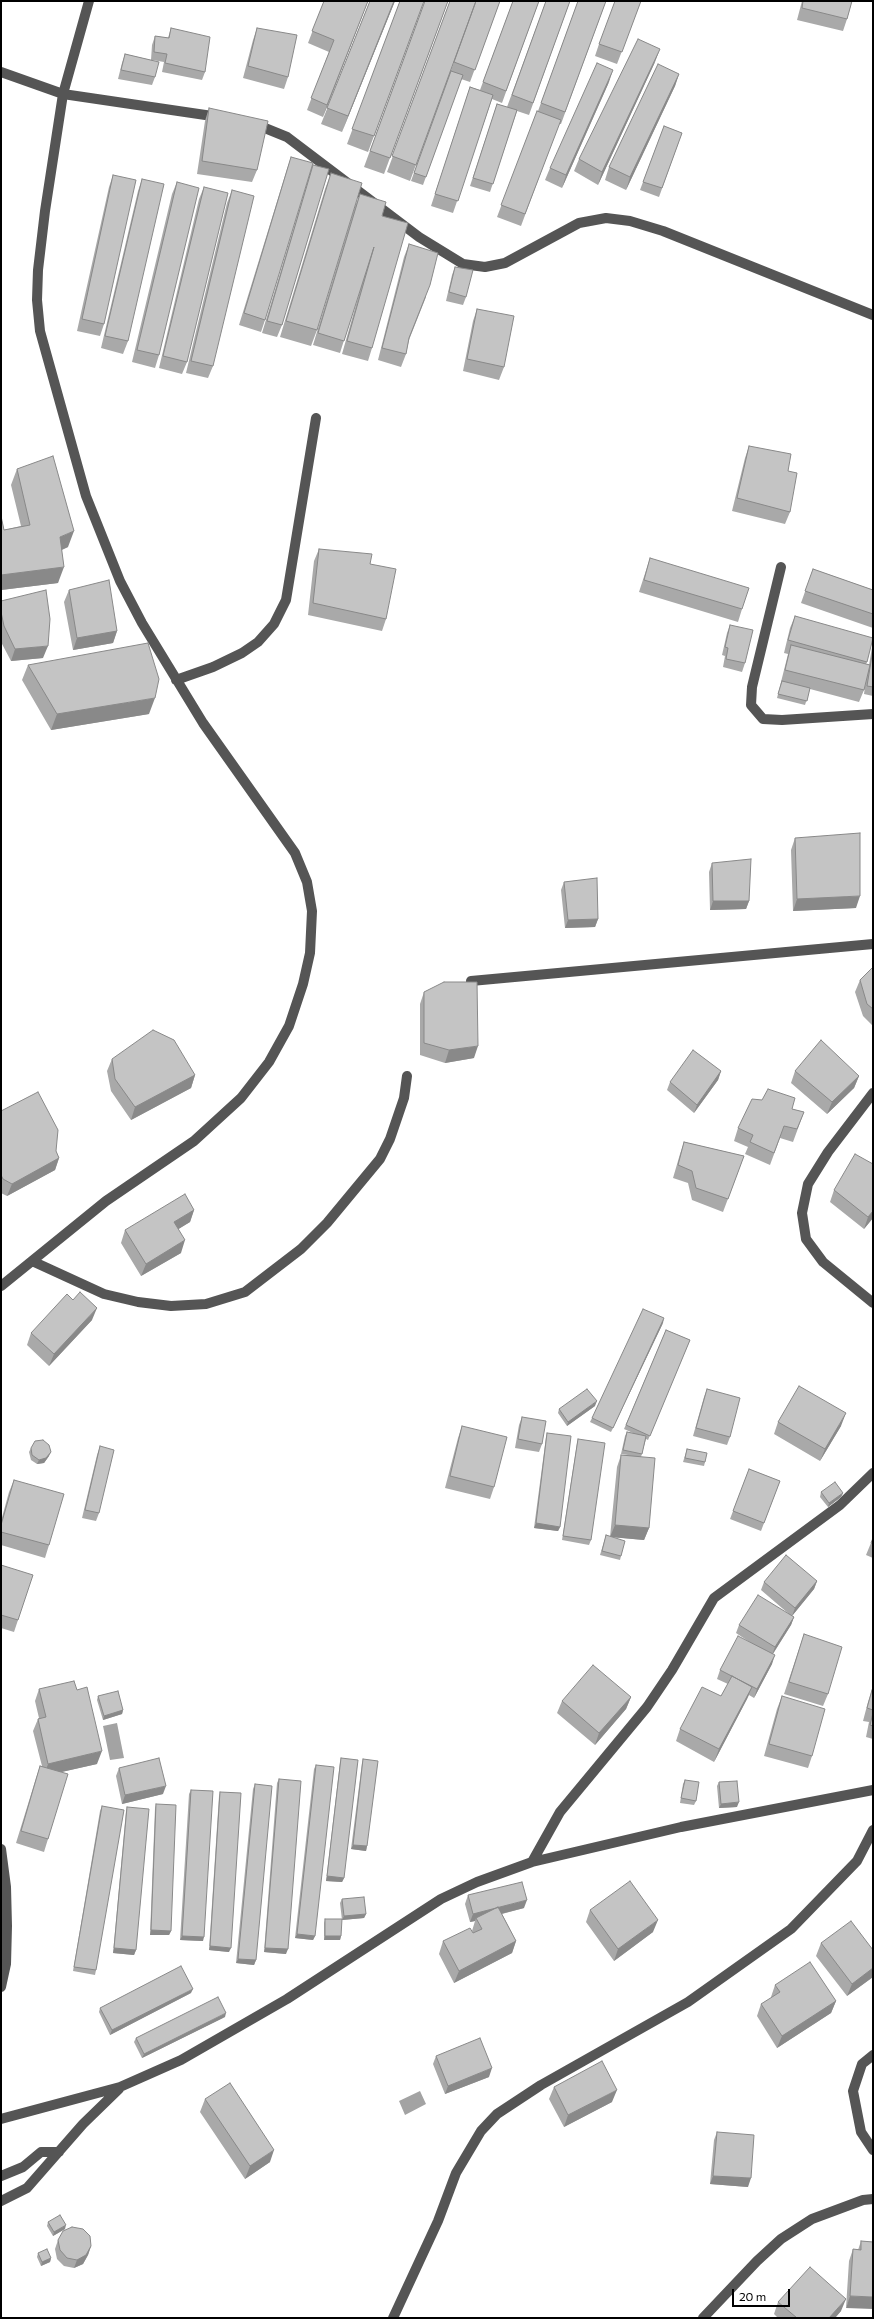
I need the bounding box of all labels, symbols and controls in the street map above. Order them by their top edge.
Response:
scale bar [734,2281,792,2307]
text: 20 m [739,2289,766,2303]

